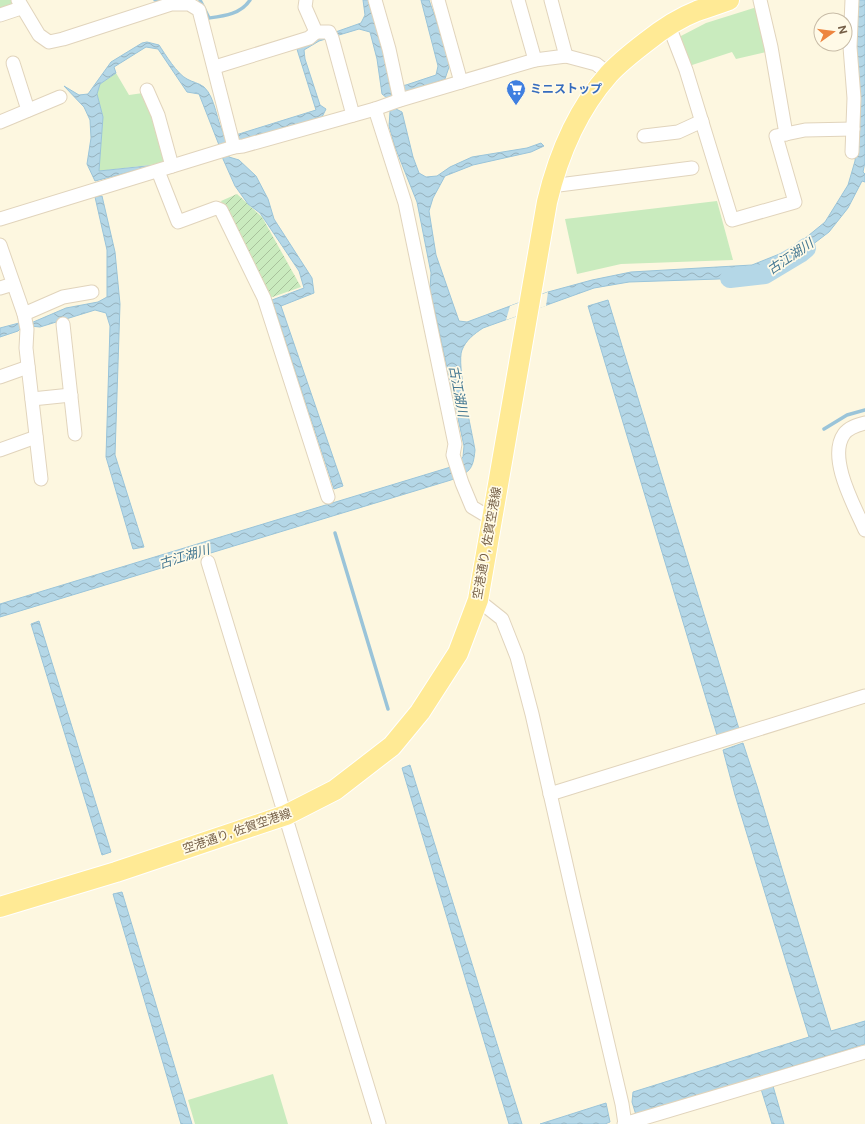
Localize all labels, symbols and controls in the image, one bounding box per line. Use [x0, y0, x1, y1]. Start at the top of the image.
north arrow [813, 12, 853, 52]
text: N [836, 24, 850, 35]
supermarket icon: ミニストップ [505, 78, 527, 106]
place label: ミニストップ [530, 82, 602, 96]
water label: 古江湖川 [765, 235, 818, 277]
water label: 古江湖川 [446, 364, 471, 420]
street label: 空港通り, 佐賀空港線 [470, 486, 504, 600]
water label: 古江湖川 [157, 541, 213, 571]
street label: 空港通り, 佐賀空港線 [181, 806, 293, 856]

